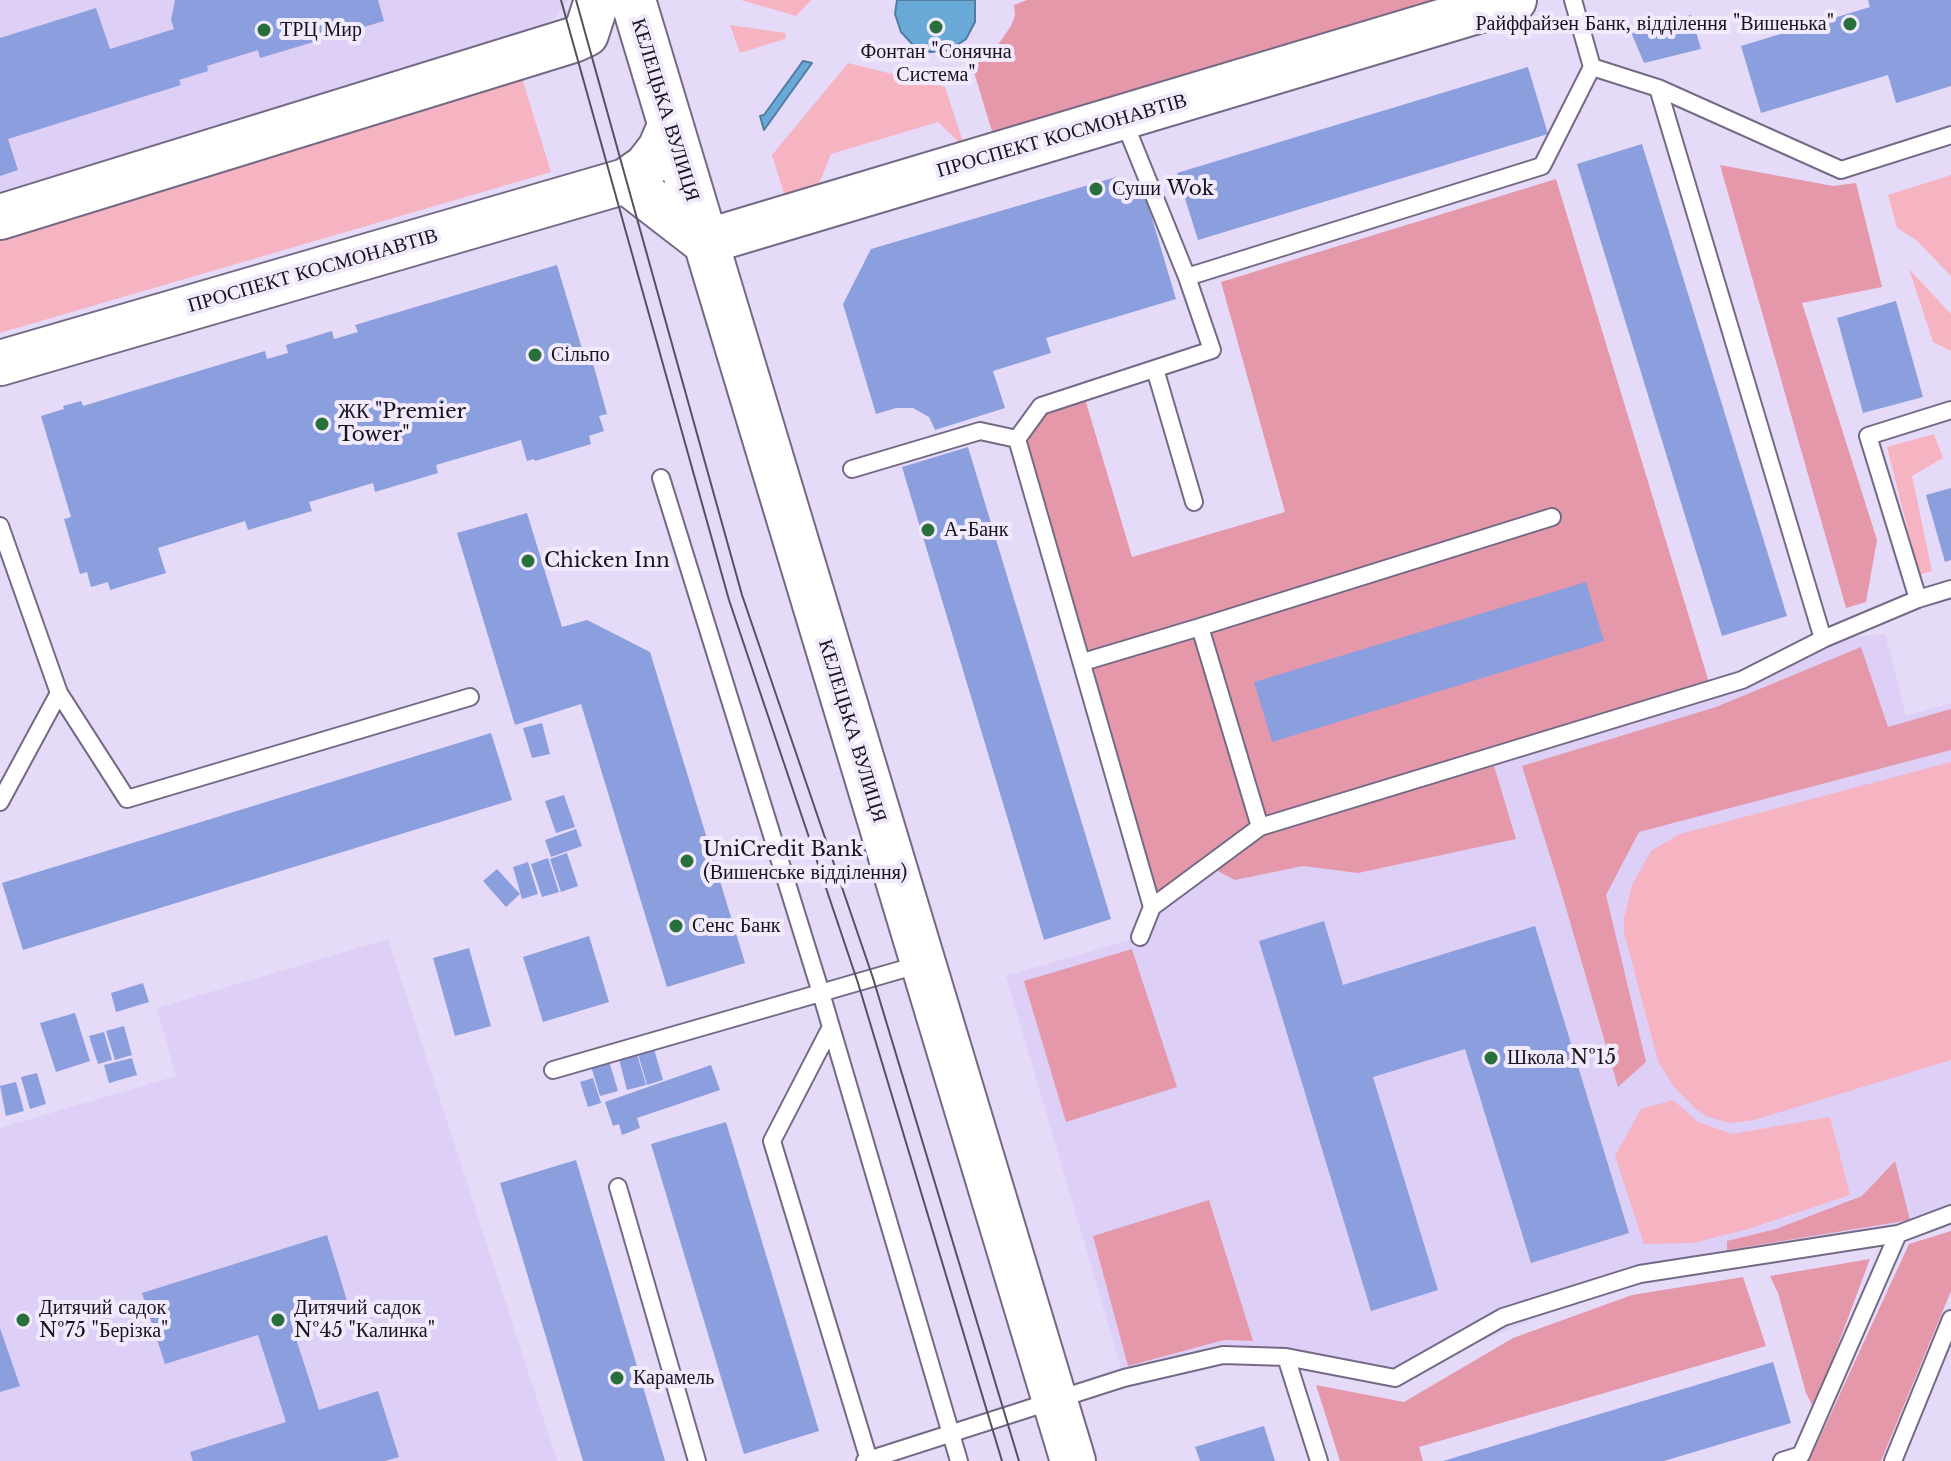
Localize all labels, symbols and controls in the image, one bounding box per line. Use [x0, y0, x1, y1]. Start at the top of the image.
place label: Райффайзен Банк, відділення "Вишенька" [1475, 12, 1834, 36]
marker: Райффайзен Банк, відділення "Вишенька" [1841, 15, 1859, 33]
street label: КЕЛЕЦЬКА ВУЛИЦЯ [626, 16, 704, 204]
place label: ТРЦ Мир [280, 18, 362, 42]
marker: Фонтан "Сонячна Система" [927, 18, 945, 36]
marker: ТРЦ Мир [255, 21, 273, 39]
place label: Фонтан "Сонячна Система" [860, 40, 1012, 87]
street label: ПРОСПЕКТ КОСМОНАВТІВ [934, 89, 1190, 183]
place label: Суши Wok [1112, 177, 1214, 201]
marker: Суши Wok [1087, 180, 1105, 198]
street label: ПРОСПЕКТ КОСМОНАВТІВ [185, 224, 441, 318]
place label: Сільпо [551, 343, 610, 367]
marker: Сільпо [526, 346, 544, 364]
place label: ЖК "Premier Tower" [338, 400, 466, 447]
marker: ЖК "Premier Tower" [313, 415, 331, 433]
place label: А-Банк [944, 518, 1008, 542]
marker: А-Банк [919, 521, 937, 539]
place label: Chicken Inn [544, 549, 670, 573]
marker: Chicken Inn [519, 552, 537, 570]
street label: КЕЛЕЦЬКА ВУЛИЦЯ [813, 637, 891, 825]
place label: UniCredit Bank (Вишенське відділення) [703, 838, 908, 885]
marker: UniCredit Bank (Вишенське відділення) [678, 852, 696, 870]
place label: Сенс Банк [692, 914, 781, 938]
marker: Сенс Банк [667, 917, 685, 935]
place label: Школа №15 [1507, 1046, 1616, 1070]
marker: Школа №15 [1482, 1049, 1500, 1067]
place label: Дитячий садок №75 "Берізка" [39, 1296, 168, 1343]
place label: Дитячий садок №45 "Калинка" [294, 1296, 435, 1343]
marker: Дитячий садок №75 "Берізка" [14, 1311, 32, 1329]
marker: Дитячий садок №45 "Калинка" [269, 1311, 287, 1329]
place label: Карамель [633, 1366, 714, 1390]
marker: Карамель [608, 1369, 626, 1387]

